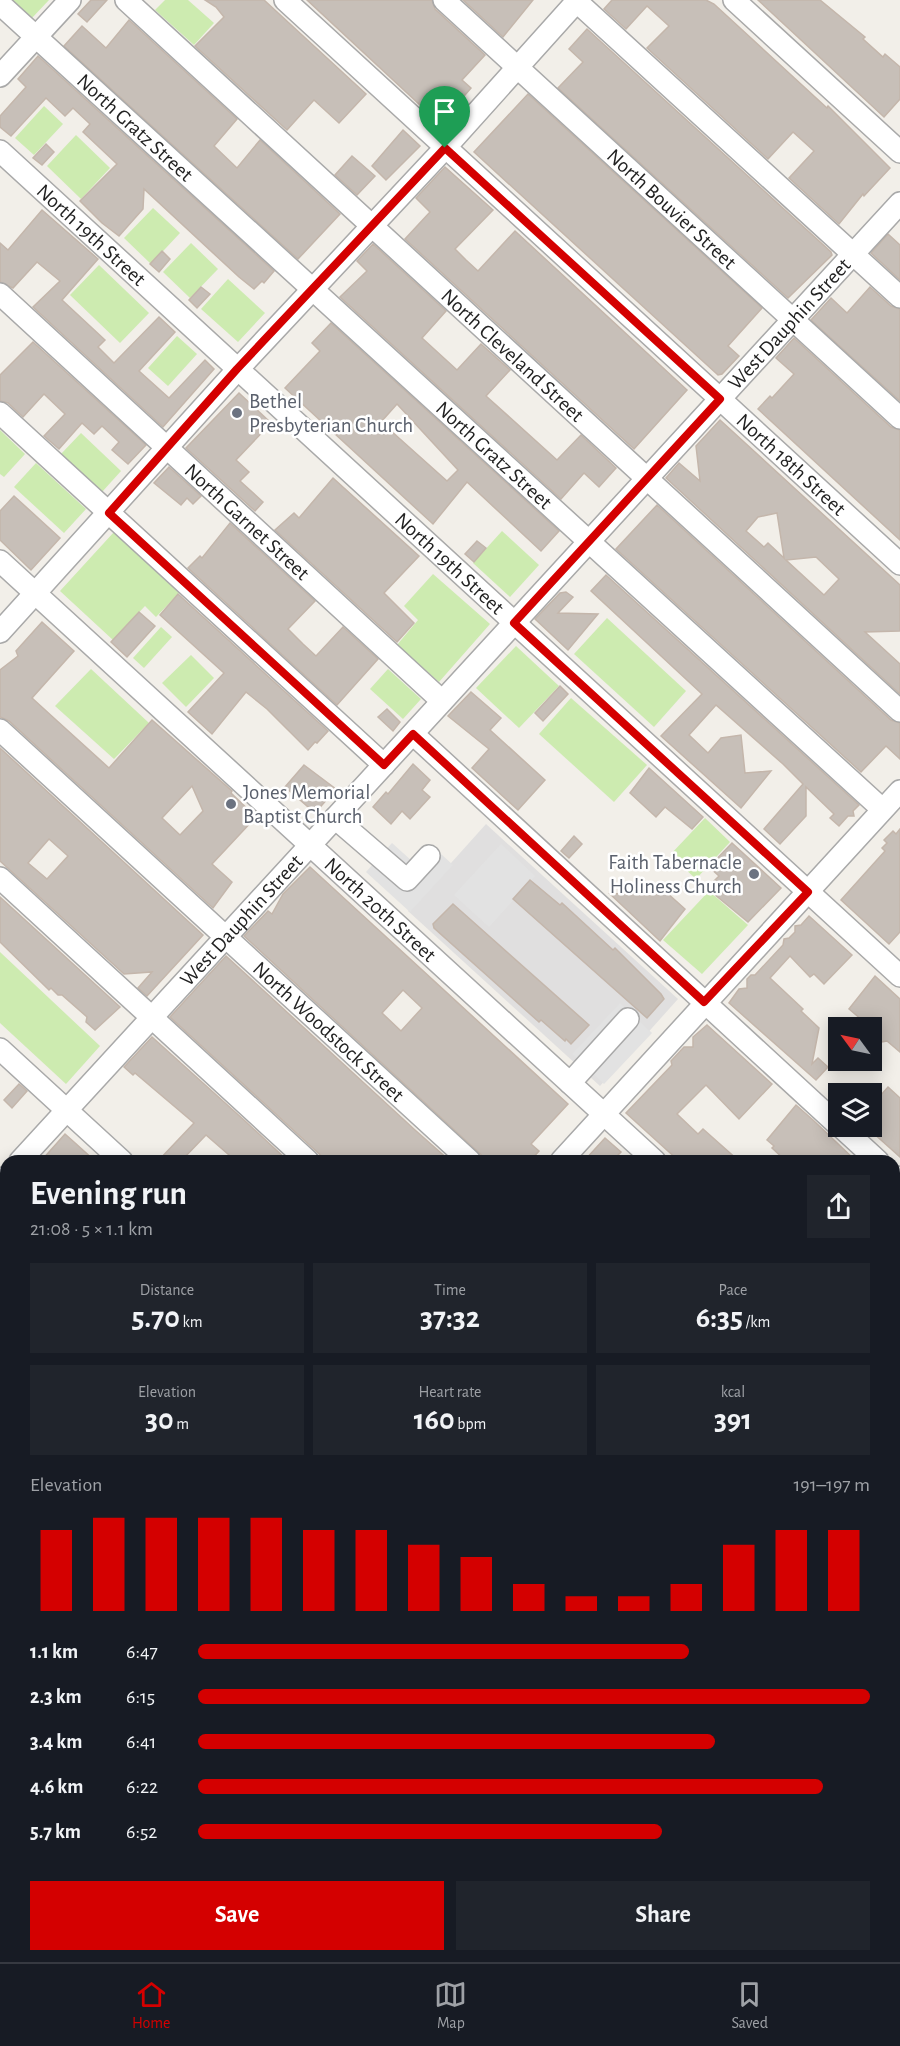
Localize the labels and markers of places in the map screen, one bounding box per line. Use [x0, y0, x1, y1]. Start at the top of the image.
pin [419, 86, 470, 148]
place label: Bethel Presbyterian Church [249, 391, 413, 436]
marker: Bethel Presbyterian Church [230, 406, 244, 420]
place label: Jones Memorial Baptist Church [243, 782, 370, 827]
marker: Jones Memorial Baptist Church [224, 797, 238, 811]
place label: Faith Tabernacle Holiness Church [608, 852, 742, 897]
marker: Faith Tabernacle Holiness Church [747, 867, 761, 881]

